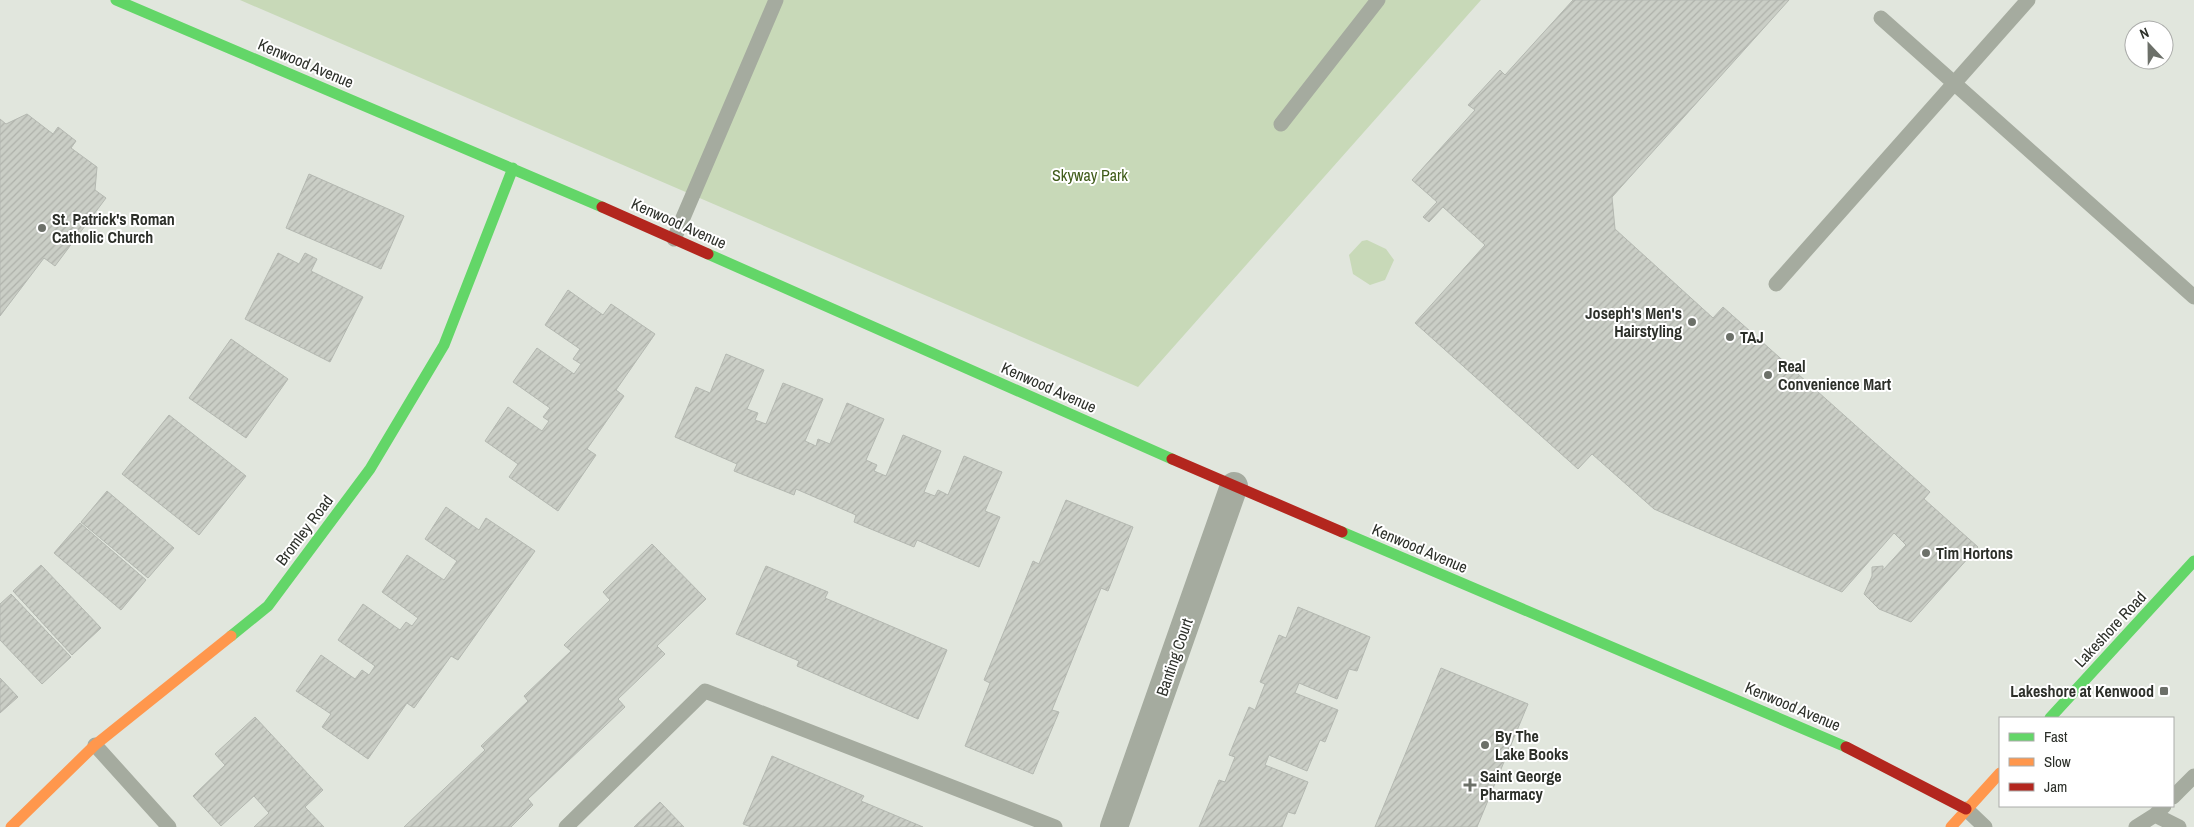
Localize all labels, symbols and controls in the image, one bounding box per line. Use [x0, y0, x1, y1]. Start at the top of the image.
north arrow [2124, 20, 2174, 70]
text: N [2137, 23, 2151, 43]
street label: Kenwood Avenue [255, 33, 357, 93]
park label: Skyway Park [1052, 164, 1128, 186]
street label: Kenwood Avenue [628, 192, 730, 254]
place label: St. Patrick's Roman Catholic Church [52, 208, 175, 248]
marker: St. Patrick's Roman Catholic Church [36, 222, 48, 234]
place label: Joseph's Men's Hairstyling [1585, 302, 1682, 342]
marker: Joseph's Men's Hairstyling [1686, 316, 1698, 328]
place label: TAJ [1740, 326, 1764, 348]
marker: TAJ [1724, 331, 1736, 343]
place label: Real Convenience Mart [1778, 355, 1892, 395]
street label: Kenwood Avenue [998, 356, 1100, 418]
marker: Real Convenience Mart [1762, 369, 1774, 381]
street label: Bromley Road [270, 490, 338, 570]
street label: Kenwood Avenue [1369, 518, 1471, 578]
place label: Tim Hortons [1936, 542, 2013, 564]
marker: Tim Hortons [1920, 547, 1932, 559]
street label: Lakeshore Road [2069, 586, 2151, 672]
street label: Banting Court [1150, 615, 1198, 699]
street label: Kenwood Avenue [1742, 676, 1844, 736]
place label: Lakeshore at Kenwood [2010, 680, 2154, 702]
marker: Lakeshore at Kenwood [2158, 685, 2170, 697]
legend [1999, 717, 2174, 807]
place label: By The Lake Books [1495, 725, 1569, 765]
text: Fast [2044, 726, 2068, 747]
marker: By The Lake Books [1479, 739, 1491, 751]
text: Slow [2044, 751, 2071, 772]
place label: Saint George Pharmacy [1480, 765, 1562, 805]
text: Jam [2044, 776, 2067, 797]
marker: Saint George Pharmacy [1464, 779, 1476, 791]

